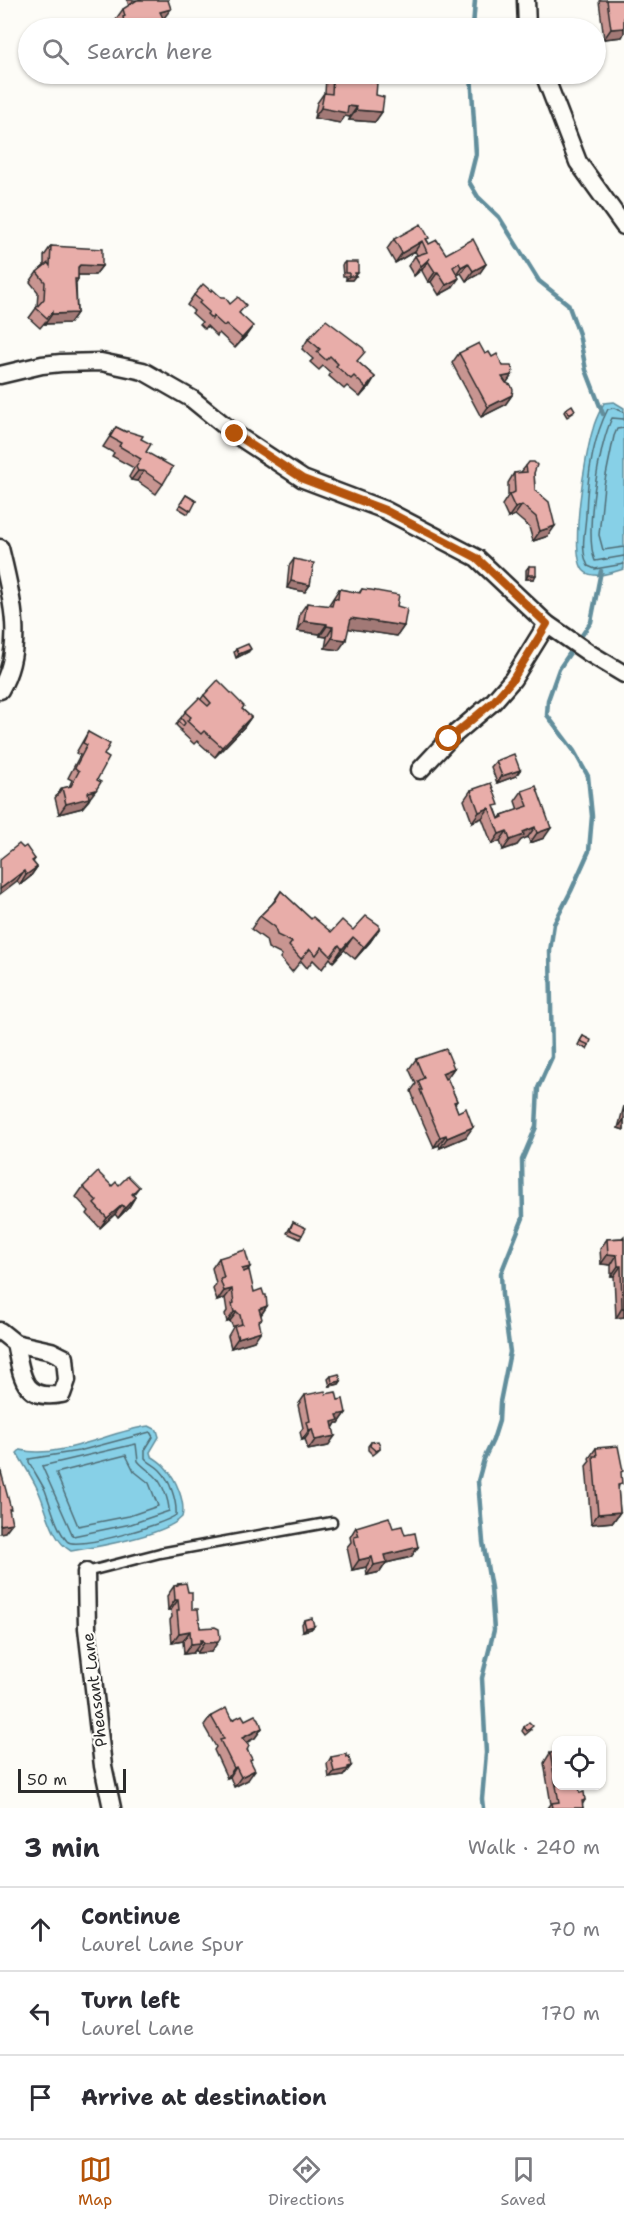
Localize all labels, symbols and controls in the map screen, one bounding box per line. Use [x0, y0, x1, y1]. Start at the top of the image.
search box [18, 18, 606, 84]
icon: search [39, 35, 72, 68]
text: Search here [87, 37, 213, 66]
route end [221, 420, 247, 446]
route start [435, 725, 461, 751]
street label: Pheasant Lane [77, 1632, 112, 1748]
map controls [552, 1736, 606, 1790]
button: locate [552, 1736, 606, 1790]
scale bar [18, 1766, 126, 1794]
text: 50 m [27, 1769, 67, 1790]
text: 3 min [24, 1830, 100, 1865]
text: Walk · 240 m [468, 1834, 600, 1860]
text: Continue [81, 1902, 181, 1931]
icon: ahead [24, 1913, 57, 1946]
text: 70 m [548, 1916, 600, 1942]
text: Laurel Lane Spur [81, 1931, 244, 1957]
text: Turn left [81, 1986, 180, 2015]
icon: left [24, 1997, 57, 2030]
text: 170 m [541, 2000, 600, 2026]
text: Laurel Lane [81, 2015, 194, 2041]
icon: arrive [24, 2081, 57, 2114]
text: Arrive at destination [81, 2083, 327, 2112]
tab: Map [78, 2153, 112, 2210]
tab: Directions [268, 2153, 345, 2210]
tab: Saved [501, 2153, 546, 2210]

